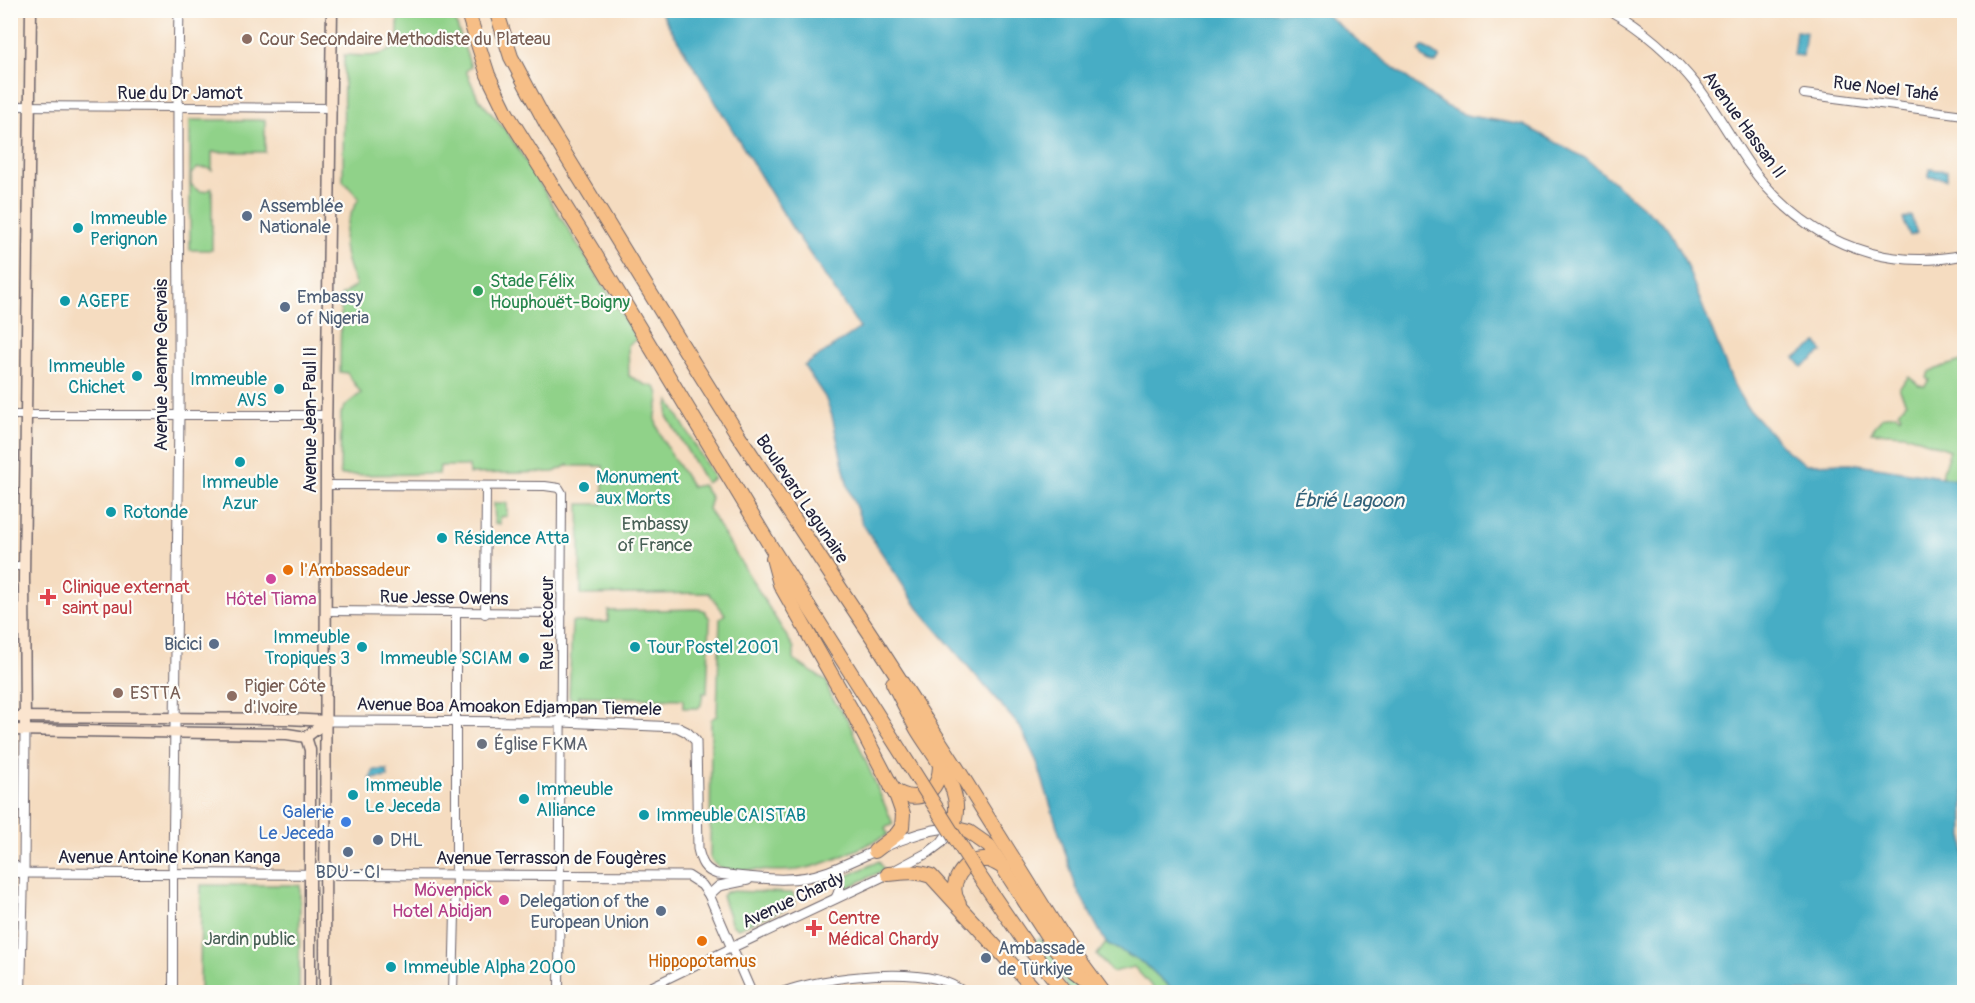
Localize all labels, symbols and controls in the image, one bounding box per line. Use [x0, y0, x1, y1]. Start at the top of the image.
place label: Cour Secondaire Methodiste du Plateau [259, 28, 551, 51]
marker: Cour Secondaire Methodiste du Plateau [240, 32, 254, 46]
street label: Avenue Hassan II [1697, 67, 1791, 183]
street label: Rue Noel Tahé [1832, 71, 1940, 107]
street label: Rue du Dr Jamot [117, 82, 244, 105]
place label: Assemblée Nationale [259, 195, 343, 239]
place label: Immeuble Perignon [90, 207, 167, 251]
marker: Assemblée Nationale [240, 209, 254, 223]
marker: Immeuble Perignon [71, 221, 85, 235]
place label: Stade Félix Houphouët-Boigny [490, 270, 630, 314]
street label: Avenue Jeanne Gervais [150, 279, 173, 451]
marker: Stade Félix Houphouët-Boigny [471, 284, 485, 298]
place label: Embassy of Nigeria [297, 286, 369, 330]
place label: AGEPE [77, 290, 129, 313]
marker: AGEPE [58, 294, 72, 308]
marker: Embassy of Nigeria [278, 300, 292, 314]
street label: Avenue Jean-Paul II [299, 347, 322, 493]
place label: Immeuble Chichet [48, 355, 126, 399]
place label: Immeuble AVS [190, 368, 267, 412]
marker: Immeuble Chichet [130, 369, 144, 383]
marker: Immeuble AVS [272, 382, 286, 396]
street label: Boulevard Lagunaire [750, 430, 854, 568]
marker: Immeuble Azur [233, 455, 247, 469]
place label: Monument aux Morts [596, 466, 680, 510]
place label: Immeuble Azur [202, 471, 279, 515]
marker: Monument aux Morts [577, 480, 591, 494]
water label: Ébrié Lagoon [1294, 488, 1406, 513]
place label: Rotonde [123, 501, 188, 524]
marker: Rotonde [104, 505, 118, 519]
park label: Embassy of France [618, 513, 692, 557]
place label: Résidence Atta [454, 527, 569, 550]
marker: Résidence Atta [435, 531, 449, 545]
place label: l'Ambassadeur [300, 559, 411, 582]
marker: l'Ambassadeur [281, 563, 295, 577]
marker: Hôtel Tiama [264, 572, 278, 586]
street label: Rue Lecoeur [536, 575, 559, 670]
place label: Clinique externat saint paul [62, 576, 191, 620]
street label: Rue Jesse Owens [380, 585, 508, 611]
marker: Clinique externat saint paul [39, 588, 57, 606]
place label: Hôtel Tiama [225, 588, 317, 611]
place label: Immeuble Tropiques 3 [265, 626, 350, 670]
place label: Bicici [164, 633, 202, 656]
place label: Tour Postel 2001 [647, 636, 779, 659]
marker: Bicici [207, 637, 221, 651]
marker: Immeuble Tropiques 3 [355, 640, 369, 654]
marker: Tour Postel 2001 [628, 640, 642, 654]
place label: Immeuble SCIAM [380, 647, 512, 670]
marker: Immeuble SCIAM [517, 651, 531, 665]
place label: Pigier Côte d'Ivoire [244, 675, 326, 719]
place label: ESTTA [130, 682, 181, 705]
marker: ESTTA [111, 686, 125, 700]
marker: Pigier Côte d'Ivoire [225, 689, 239, 703]
street label: Avenue Boa Amoakon Edjampan Tiemele [356, 693, 662, 721]
place label: Église FKMA [494, 733, 588, 756]
marker: Église FKMA [475, 737, 489, 751]
place label: Immeuble Le Jeceda [365, 774, 442, 818]
place label: Immeuble Alliance [536, 778, 613, 822]
marker: Immeuble Le Jeceda [346, 788, 360, 802]
marker: Immeuble Alliance [517, 792, 531, 806]
place label: Galerie Le Jeceda [258, 801, 334, 845]
place label: Immeuble CAISTAB [656, 804, 806, 827]
marker: Immeuble CAISTAB [637, 808, 651, 822]
marker: Galerie Le Jeceda [339, 815, 353, 829]
place label: DHL [390, 829, 423, 852]
marker: DHL [371, 833, 385, 847]
marker: BDU - CI [341, 845, 355, 859]
street label: Avenue Antoine Konan Kanga [58, 846, 280, 869]
street label: Avenue Terrasson de Fougères [436, 847, 666, 870]
place label: BDU - CI [315, 861, 381, 884]
street label: Avenue Chardy [738, 866, 848, 934]
place label: Mövenpick Hotel Abidjan [392, 879, 492, 923]
place label: Delegation of the European Union [519, 890, 649, 934]
marker: Mövenpick Hotel Abidjan [497, 893, 511, 907]
marker: Delegation of the European Union [654, 904, 668, 918]
place label: Centre Médical Chardy [828, 907, 939, 951]
marker: Centre Médical Chardy [805, 919, 823, 937]
park label: Jardin public [204, 928, 296, 951]
marker: Hippopotamus [695, 934, 709, 948]
place label: Ambassade de Türkiye [998, 937, 1085, 981]
place label: Hippopotamus [648, 950, 756, 973]
marker: Ambassade de Türkiye [979, 951, 993, 965]
place label: Immeuble Alpha 2000 [403, 956, 576, 979]
marker: Immeuble Alpha 2000 [384, 960, 398, 974]

